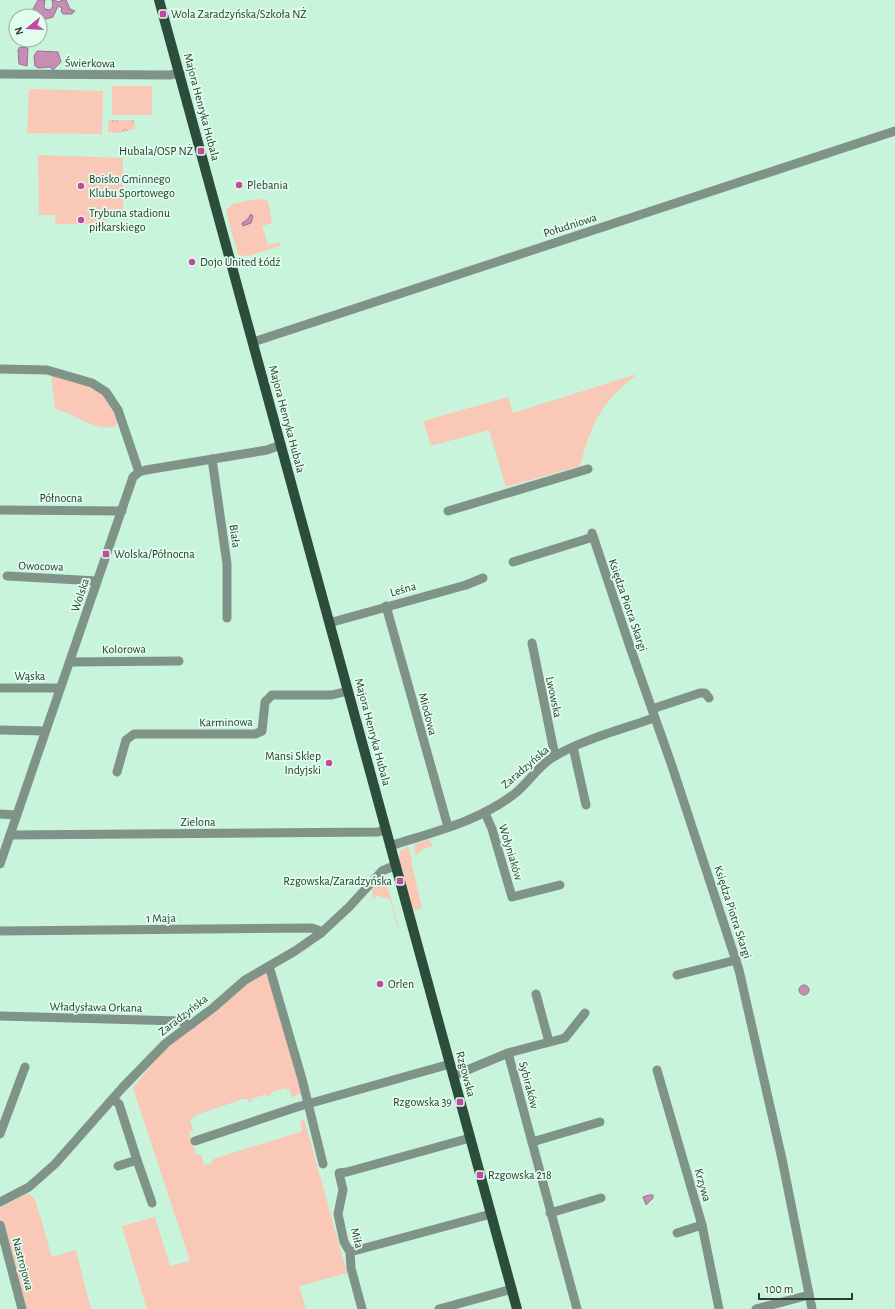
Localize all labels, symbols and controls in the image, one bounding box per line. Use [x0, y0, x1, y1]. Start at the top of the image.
place label: Wola Zaradzyńska/Szkoła NŻ [171, 7, 307, 21]
north arrow [8, 8, 48, 48]
marker: Wola Zaradzyńska/Szkoła NŻ [158, 9, 168, 19]
text: N [13, 26, 25, 36]
street label: Majora Henryka Hubala [181, 52, 222, 163]
street label: Świerkowa [65, 55, 116, 69]
place label: Hubala/OSP NŻ [119, 144, 193, 157]
marker: Hubala/OSP NŻ [196, 146, 206, 156]
place label: Boisko Gminnego Klubu Sportowego [89, 173, 175, 199]
place label: Plebania [247, 179, 288, 191]
marker: Plebania [234, 180, 244, 190]
marker: Boisko Gminnego Klubu Sportowego [76, 181, 86, 191]
place label: Trybuna stadionu piłkarskiego [89, 207, 170, 233]
street label: Południowa [542, 211, 599, 239]
marker: Trybuna stadionu piłkarskiego [76, 215, 86, 225]
place label: Dojo United Łódź [200, 256, 281, 269]
marker: Dojo United Łódź [187, 257, 197, 267]
street label: Majora Henryka Hubala [266, 364, 307, 475]
street label: Północna [39, 492, 83, 504]
street label: Biała [227, 523, 243, 549]
place label: Wolska/Północna [114, 548, 195, 560]
marker: Wolska/Północna [101, 549, 111, 559]
street label: Księdza Piotra Skargi [607, 557, 649, 653]
street label: Owocowa [18, 559, 64, 573]
street label: Wolska [69, 576, 91, 613]
street label: Leśna [389, 579, 418, 598]
street label: Kolorowa [102, 643, 147, 655]
street label: Wąska [15, 670, 46, 682]
street label: Lwowska [544, 675, 564, 719]
street label: Majora Henryka Hubala [352, 677, 393, 788]
street label: Miodowa [417, 691, 440, 737]
street label: Karminowa [199, 716, 253, 728]
street label: Zaradzyńska [499, 743, 552, 792]
place label: Mansi Sklep Indyjski [265, 750, 321, 777]
marker: Mansi Sklep Indyjski [324, 758, 334, 768]
street label: Zielona [180, 816, 216, 828]
street label: Wołyniaków [496, 822, 525, 882]
street label: Księdza Piotra Skargi [712, 864, 754, 960]
place label: Rzgowska/Zaradzyńska [283, 875, 392, 888]
marker: Rzgowska/Zaradzyńska [395, 876, 405, 886]
street label: 1 Maja [146, 912, 176, 925]
place label: Orlen [388, 978, 414, 990]
marker: Orlen [375, 979, 385, 989]
street label: Zaradzyńska [156, 992, 211, 1039]
street label: Władysława Orkana [49, 1000, 143, 1015]
street label: Rzgowska [454, 1050, 478, 1098]
street label: Sybiraków [516, 1060, 541, 1110]
place label: Rzgowska 39 [393, 1096, 452, 1108]
marker: Rzgowska 39 [455, 1097, 465, 1107]
street label: Krzywa [692, 1167, 714, 1204]
place label: Rzgowska 218 [488, 1169, 552, 1181]
marker: Rzgowska 218 [475, 1170, 485, 1180]
street label: Miła [348, 1226, 366, 1250]
street label: Nastrojowa [9, 1236, 36, 1292]
scale bar [759, 1275, 852, 1301]
text: 100 m [765, 1283, 793, 1295]

